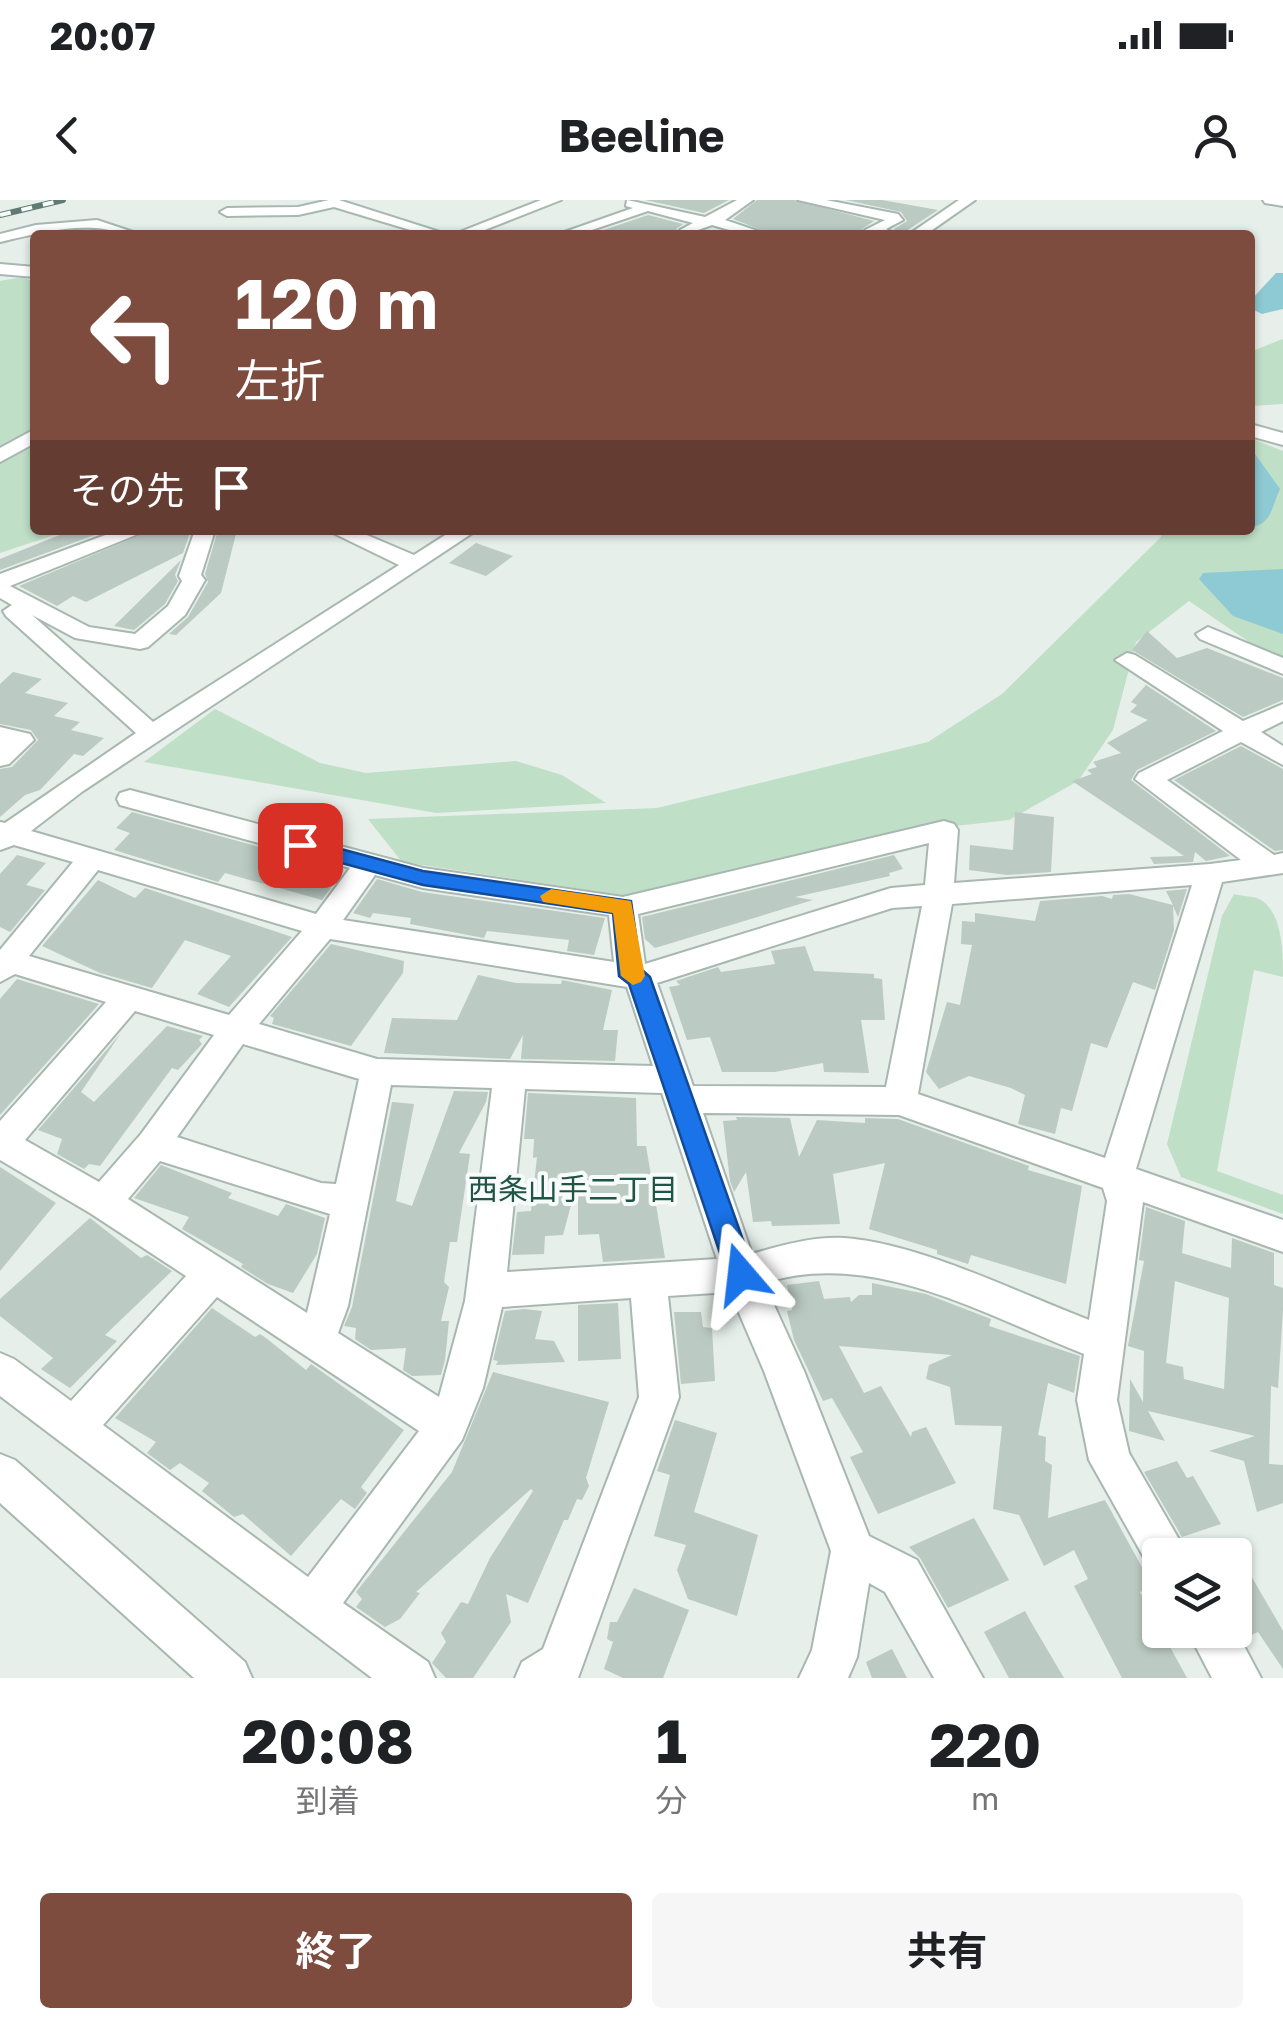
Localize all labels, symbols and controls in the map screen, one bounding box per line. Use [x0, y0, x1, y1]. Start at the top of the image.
text: 20:07 [50, 13, 155, 58]
icon: back [40, 108, 95, 163]
text: Beeline [558, 108, 725, 162]
icon: person [1188, 108, 1243, 163]
text: 120 m [235, 260, 438, 344]
icon: left [70, 270, 200, 400]
text: 左折 [235, 353, 325, 407]
icon: arrive [204, 460, 259, 515]
text: その先 [70, 467, 184, 512]
pin [258, 803, 343, 888]
icon: arrive [273, 818, 328, 873]
district label: 西条山手二丁目 [468, 1171, 678, 1207]
position arrow [689, 1222, 793, 1326]
map controls [1142, 1538, 1252, 1648]
button: layers [1142, 1538, 1252, 1648]
text: 20:08 [242, 1704, 414, 1776]
text: 1 [656, 1704, 687, 1776]
text: 220 [929, 1708, 1041, 1780]
text: m [971, 1779, 999, 1817]
text: 到着 [296, 1781, 360, 1819]
text: 分 [655, 1781, 688, 1819]
button: 終了 [40, 1893, 632, 2008]
button: 共有 [652, 1893, 1243, 2008]

